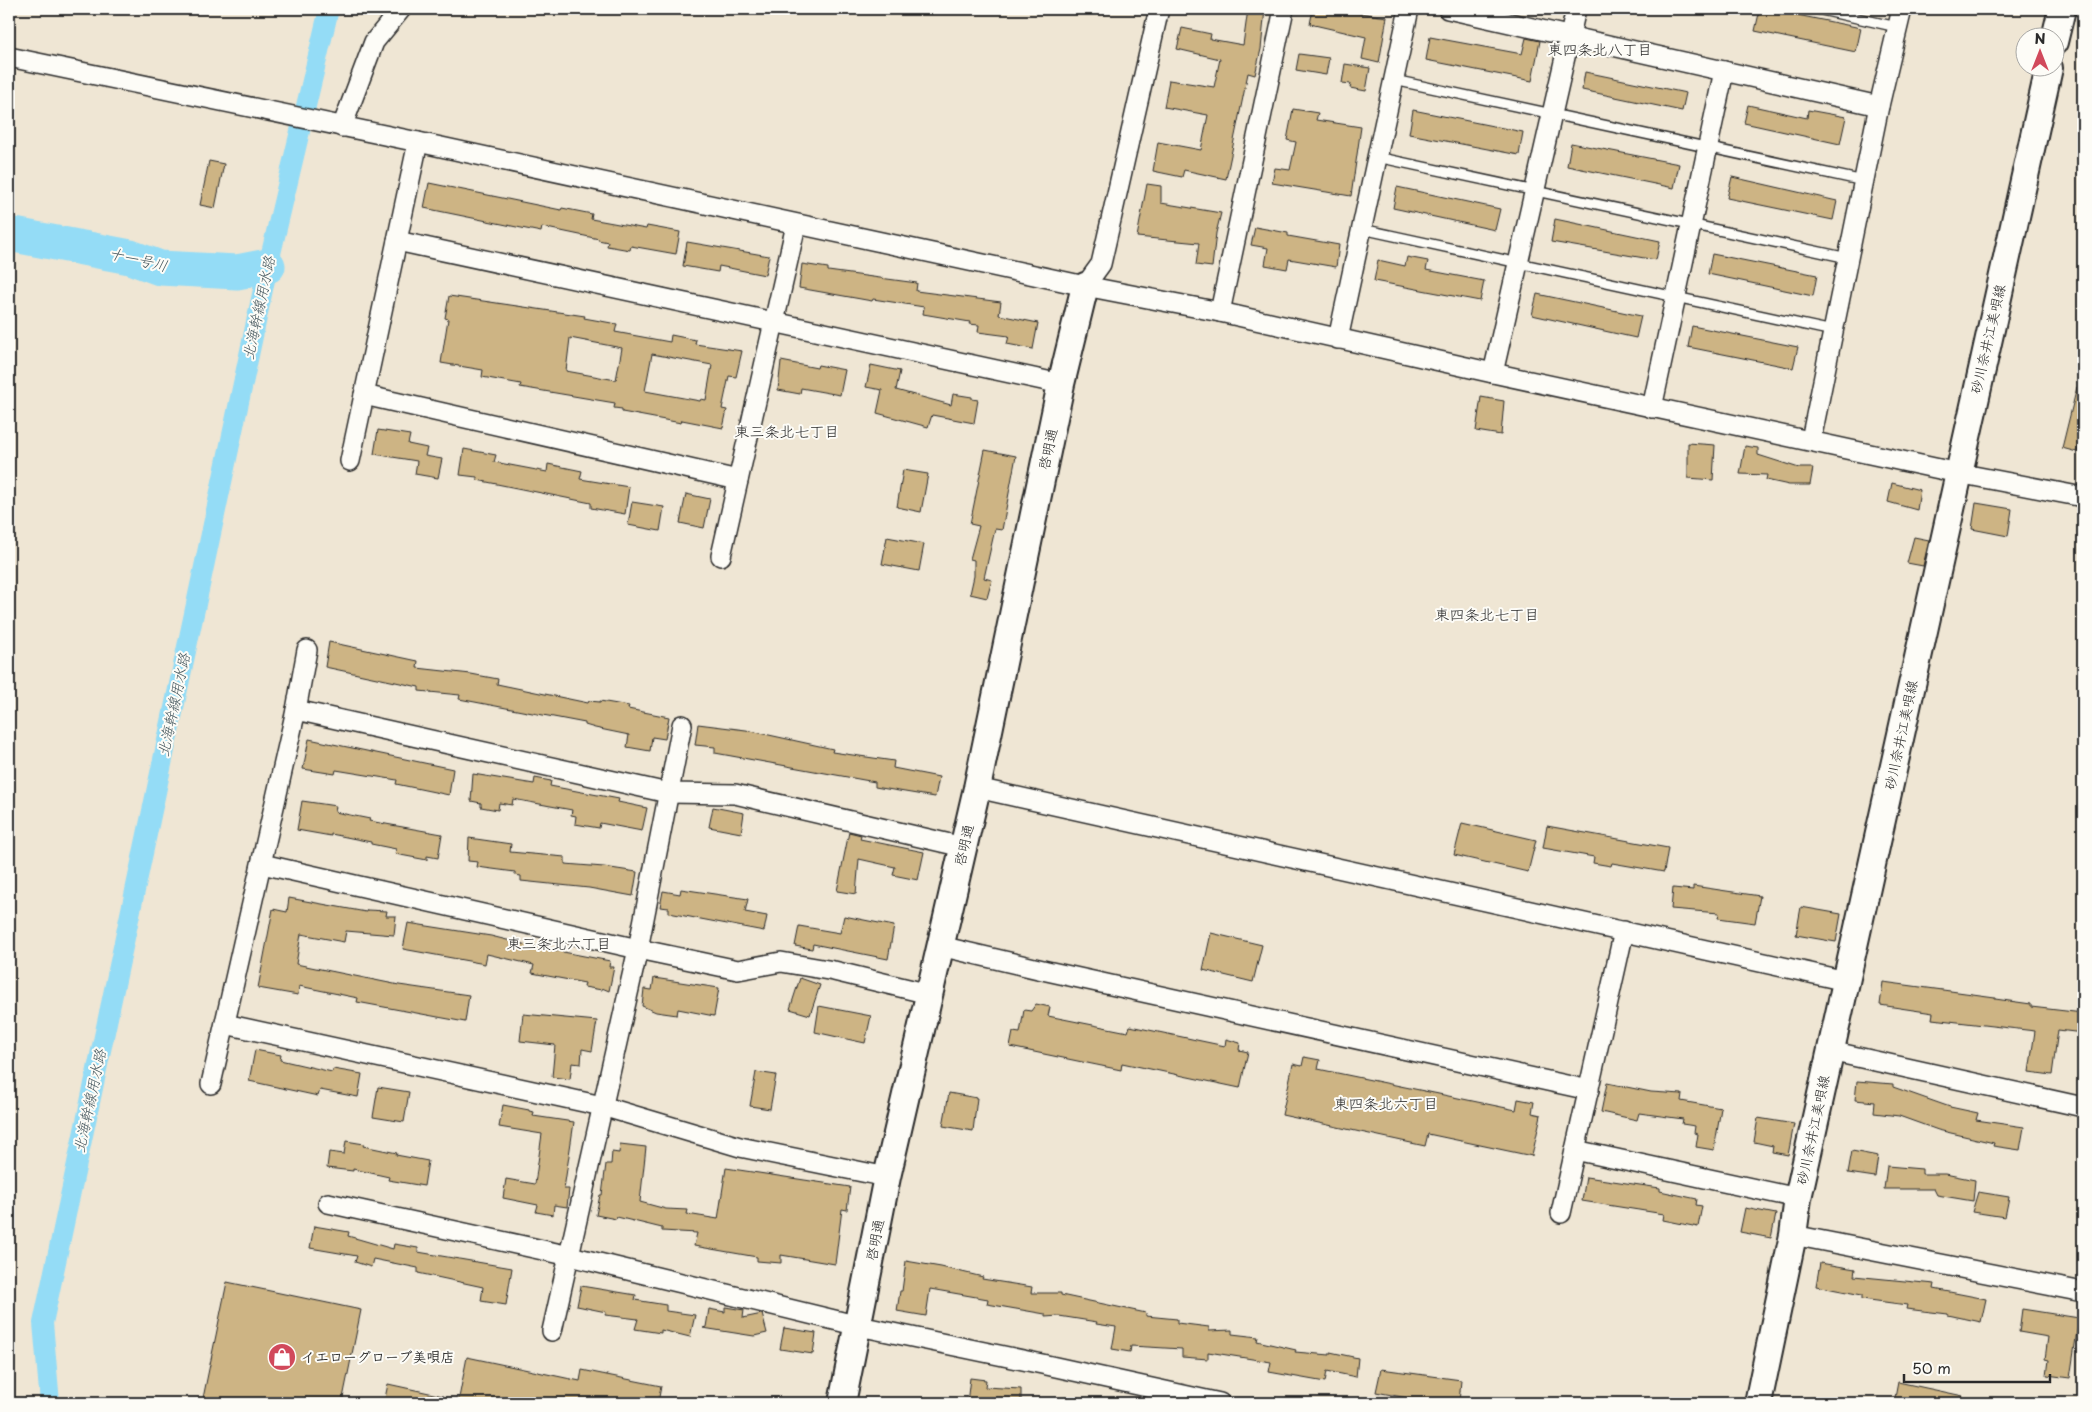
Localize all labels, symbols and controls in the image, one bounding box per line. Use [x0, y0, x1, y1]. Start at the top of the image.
north arrow [2014, 28, 2064, 78]
text: N [2034, 28, 2046, 49]
district label: 東四条北八丁目 [1547, 37, 1653, 60]
water label: 十一号川 [107, 241, 170, 276]
water label: 北海幹線用水路 [235, 253, 280, 361]
street label: 砂川奈井江美唄線 [1965, 282, 2010, 396]
district label: 東三条北七丁目 [734, 419, 840, 442]
street label: 啓明通 [1033, 426, 1062, 472]
district label: 東四条北七丁目 [1434, 602, 1540, 625]
water label: 北海幹線用水路 [150, 650, 195, 758]
street label: 砂川奈井江美唄線 [1879, 678, 1922, 792]
street label: 啓明通 [949, 822, 978, 868]
district label: 東三条北六丁目 [506, 931, 612, 954]
water label: 北海幹線用水路 [66, 1046, 111, 1154]
street label: 砂川奈井江美唄線 [1791, 1073, 1834, 1187]
district label: 東四条北六丁目 [1333, 1091, 1439, 1114]
street label: 啓明通 [860, 1217, 889, 1263]
shop icon: イエローグローブ美唄店 [267, 1342, 297, 1372]
place label: イエローグローブ美唄店 [301, 1346, 454, 1367]
scale bar [1904, 1352, 2051, 1384]
text: 50 m [1912, 1356, 1951, 1379]

